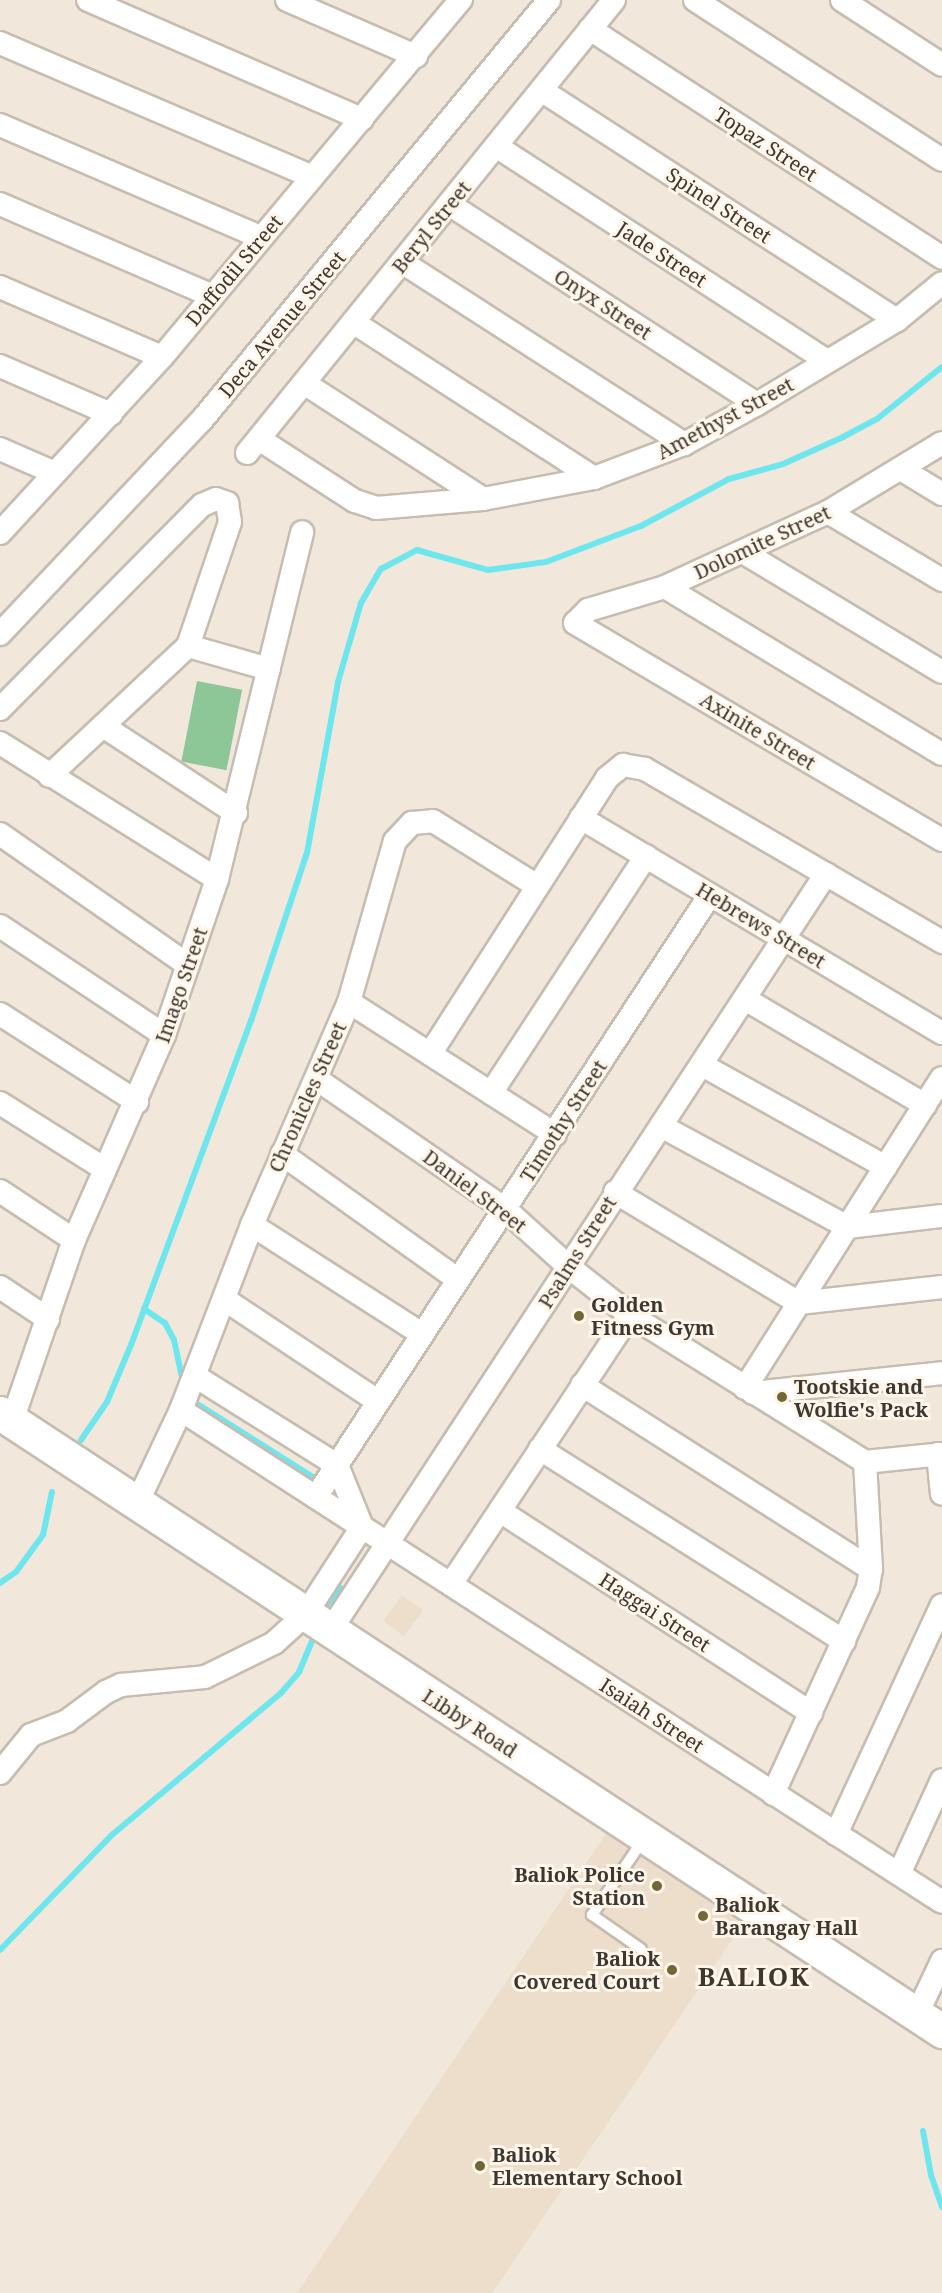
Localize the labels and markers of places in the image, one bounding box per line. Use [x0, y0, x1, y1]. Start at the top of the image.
place label: Golden Fitness Gym [591, 1292, 714, 1339]
marker: Golden Fitness Gym [572, 1309, 586, 1323]
place label: Tootskie and Wolfie's Pack [794, 1374, 928, 1421]
marker: Tootskie and Wolfie's Pack [775, 1390, 789, 1404]
place label: Baliok Police Station [514, 1862, 645, 1909]
marker: Baliok Police Station [650, 1879, 664, 1893]
place label: Baliok Barangay Hall [715, 1892, 858, 1939]
marker: Baliok Barangay Hall [696, 1909, 710, 1923]
place label: Baliok Covered Court [513, 1946, 660, 1993]
marker: Baliok Covered Court [665, 1963, 679, 1977]
place label: Baliok Elementary School [492, 2142, 682, 2189]
marker: Baliok Elementary School [473, 2159, 487, 2173]

